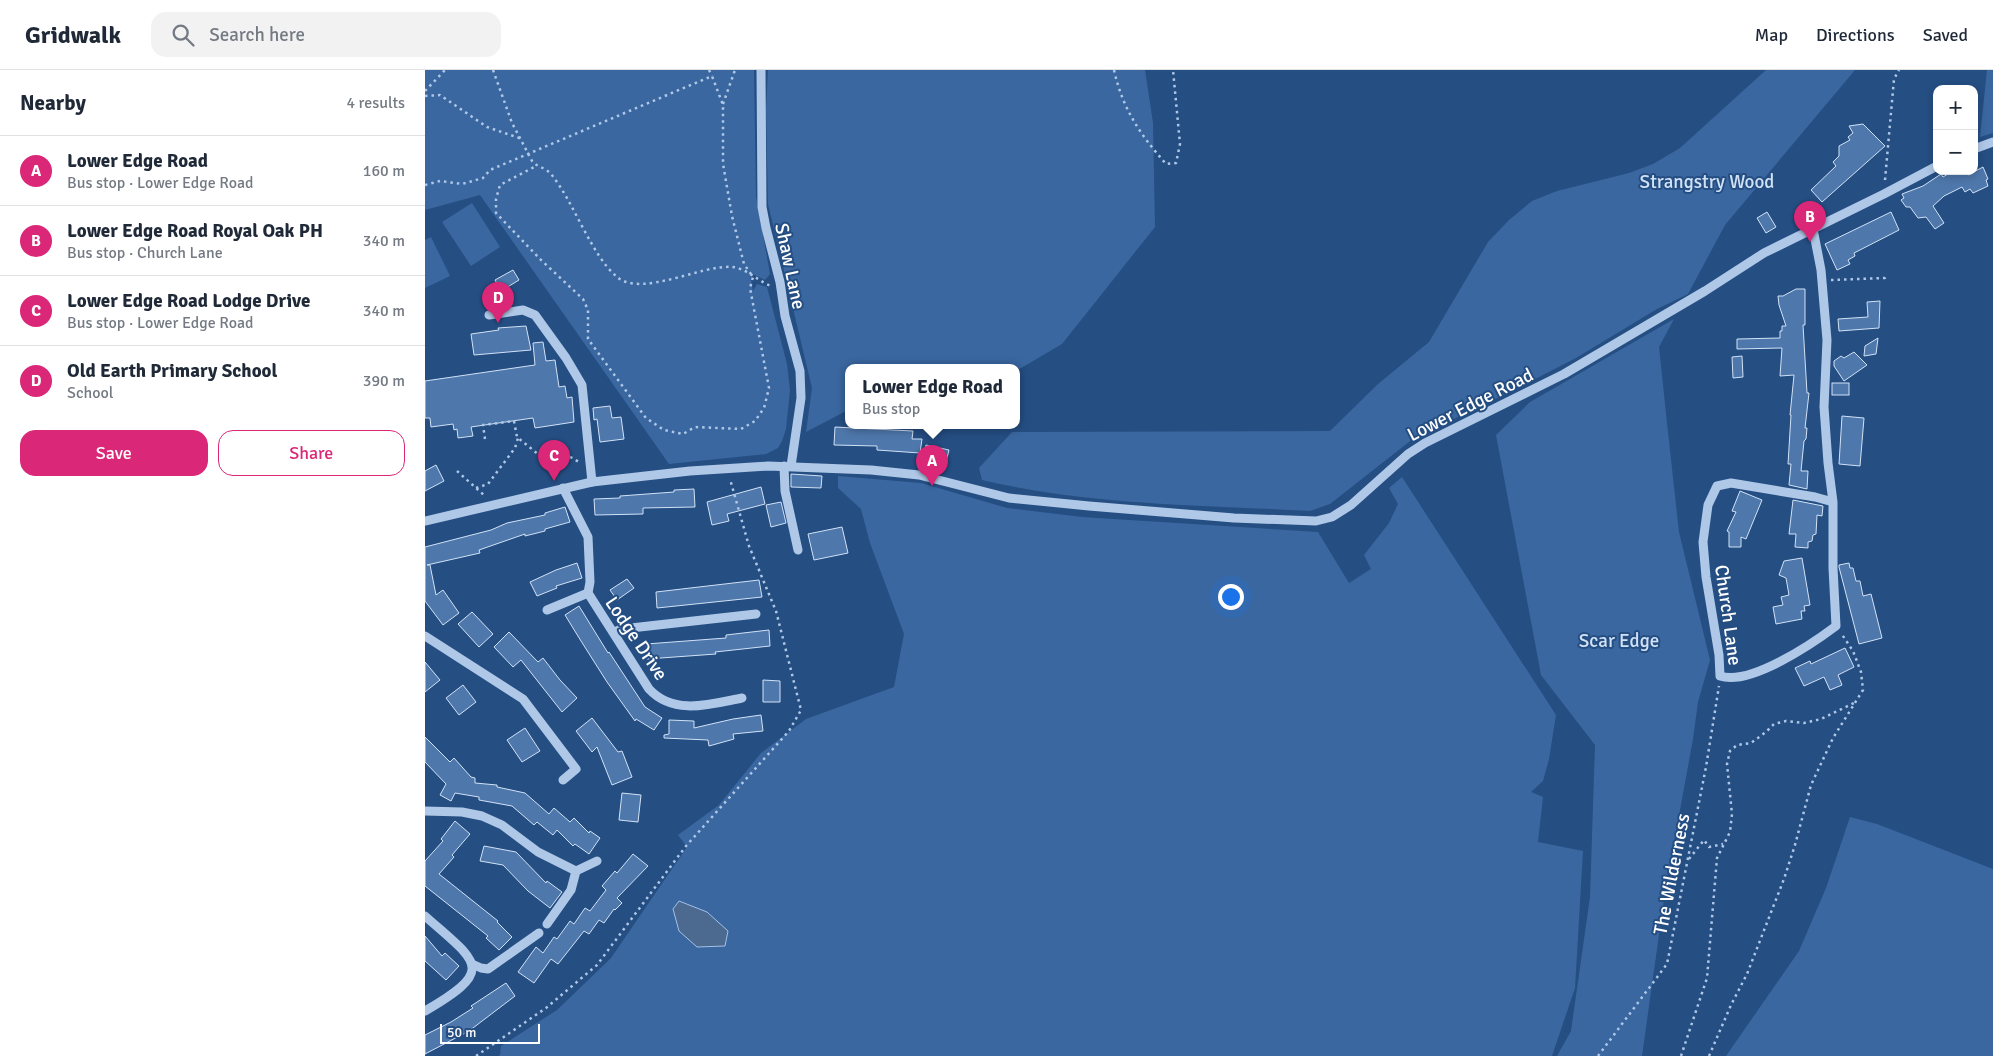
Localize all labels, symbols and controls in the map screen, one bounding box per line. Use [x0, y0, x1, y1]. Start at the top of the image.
search box [151, 12, 501, 57]
text: Gridwalk [25, 20, 121, 50]
icon: search [169, 21, 197, 49]
text: Search here [209, 23, 305, 47]
text: Map [1755, 24, 1788, 46]
text: Directions [1816, 24, 1895, 46]
text: Saved [1923, 24, 1968, 46]
map controls [1933, 85, 1978, 175]
button: + [1933, 85, 1978, 130]
text: Nearby [20, 90, 86, 116]
text: 4 results [346, 93, 405, 113]
button: − [1933, 130, 1978, 175]
text: Lower Edge Road [67, 149, 208, 173]
text: A [31, 161, 41, 181]
text: 160 m [363, 161, 405, 181]
park label: Strangstry Wood [1640, 170, 1774, 194]
text: Bus stop · Lower Edge Road [67, 173, 254, 193]
pin: B [1794, 201, 1826, 242]
text: Lower Edge Road Royal Oak PH [67, 219, 323, 243]
street label: Shaw Lane [769, 221, 811, 311]
text: B [31, 231, 41, 251]
text: 340 m [363, 231, 405, 251]
text: Bus stop · Church Lane [67, 243, 223, 263]
pin: D [482, 282, 514, 323]
text: Lower Edge Road Lodge Drive [67, 289, 310, 313]
text: C [31, 301, 41, 321]
text: 340 m [363, 301, 405, 321]
text: Bus stop · Lower Edge Road [67, 313, 254, 333]
text: Old Earth Primary School [67, 359, 277, 383]
street label: Lower Edge Road [1403, 363, 1538, 447]
popup [845, 364, 1020, 429]
text: D [31, 371, 41, 391]
text: 390 m [363, 371, 405, 391]
text: Lower Edge Road [862, 375, 1003, 399]
text: School [67, 383, 113, 403]
text: Bus stop [862, 399, 920, 419]
button: Save [20, 430, 208, 476]
button: Share [218, 430, 405, 476]
pin: C [538, 440, 570, 481]
pin: A [916, 445, 948, 486]
street label: Church Lane [1709, 563, 1747, 667]
your location [1218, 584, 1244, 610]
street label: Lodge Drive [599, 592, 673, 685]
park label: Scar Edge [1579, 629, 1659, 653]
street label: The Wilderness [1648, 811, 1696, 937]
scale bar [440, 1021, 540, 1044]
text: 50 m [447, 1024, 476, 1041]

